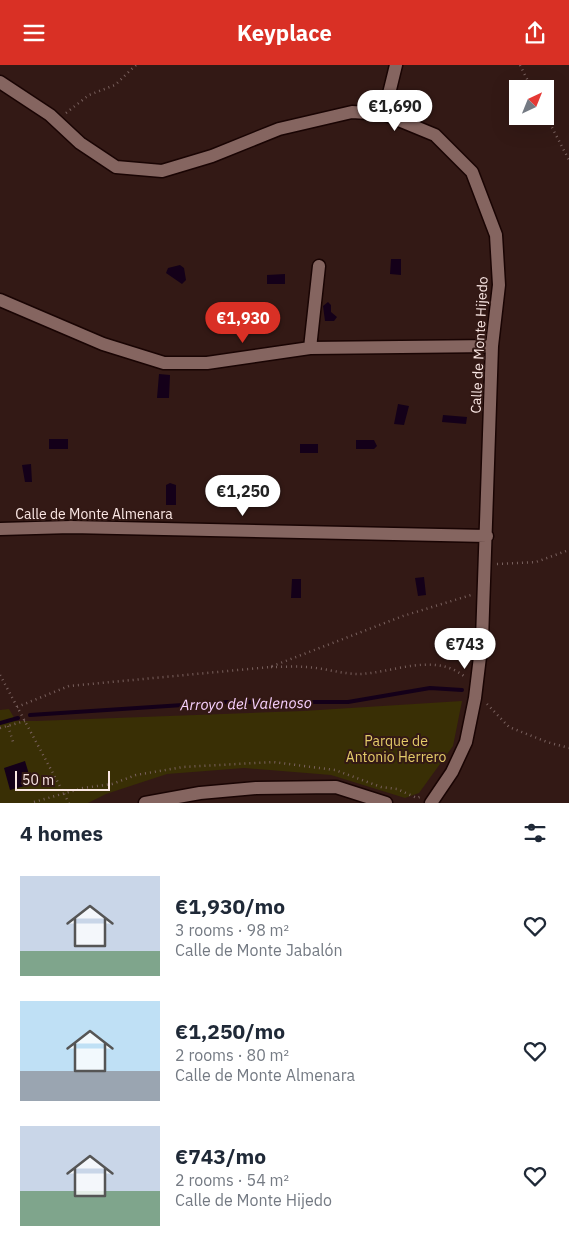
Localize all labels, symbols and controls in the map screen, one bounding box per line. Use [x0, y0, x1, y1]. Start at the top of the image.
text: Keyplace [237, 18, 332, 47]
icon: menu [20, 19, 48, 47]
icon: share [521, 19, 549, 47]
north arrow [509, 80, 554, 125]
map controls [509, 80, 554, 125]
pin: €1,690 [354, 89, 436, 132]
text: €1,690 [368, 96, 422, 116]
street label: Calle de Monte Hijedo [466, 276, 492, 414]
pin: €1,930 [202, 301, 284, 344]
text: €1,930 [216, 308, 270, 328]
pin: €1,250 [202, 475, 284, 517]
text: €1,250 [216, 481, 270, 501]
street label: Calle de Monte Almenara [15, 505, 173, 523]
pin: €743 [435, 627, 495, 670]
text: €743 [446, 634, 484, 654]
water label: Arroyo del Valenoso [179, 693, 312, 714]
park label: Parque de Antonio Herrero [346, 732, 446, 766]
scale bar [15, 768, 110, 791]
text: 50 m [22, 771, 54, 789]
text: 4 homes [20, 819, 103, 847]
icon: filters [521, 819, 549, 847]
text: €1,930/mo [175, 892, 285, 920]
icon: home [60, 896, 120, 956]
icon: heart [521, 912, 549, 940]
text: 3 rooms · 98 m² [175, 920, 289, 940]
text: Calle de Monte Jabalón [175, 940, 343, 960]
text: €1,250/mo [175, 1017, 285, 1045]
icon: home [60, 1021, 120, 1081]
icon: heart [521, 1037, 549, 1065]
text: 2 rooms · 80 m² [175, 1045, 289, 1065]
text: Calle de Monte Almenara [175, 1065, 355, 1085]
text: €743/mo [175, 1142, 266, 1170]
icon: home [60, 1146, 120, 1206]
icon: heart [521, 1162, 549, 1190]
text: 2 rooms · 54 m² [175, 1170, 289, 1190]
text: Calle de Monte Hijedo [175, 1190, 332, 1210]

